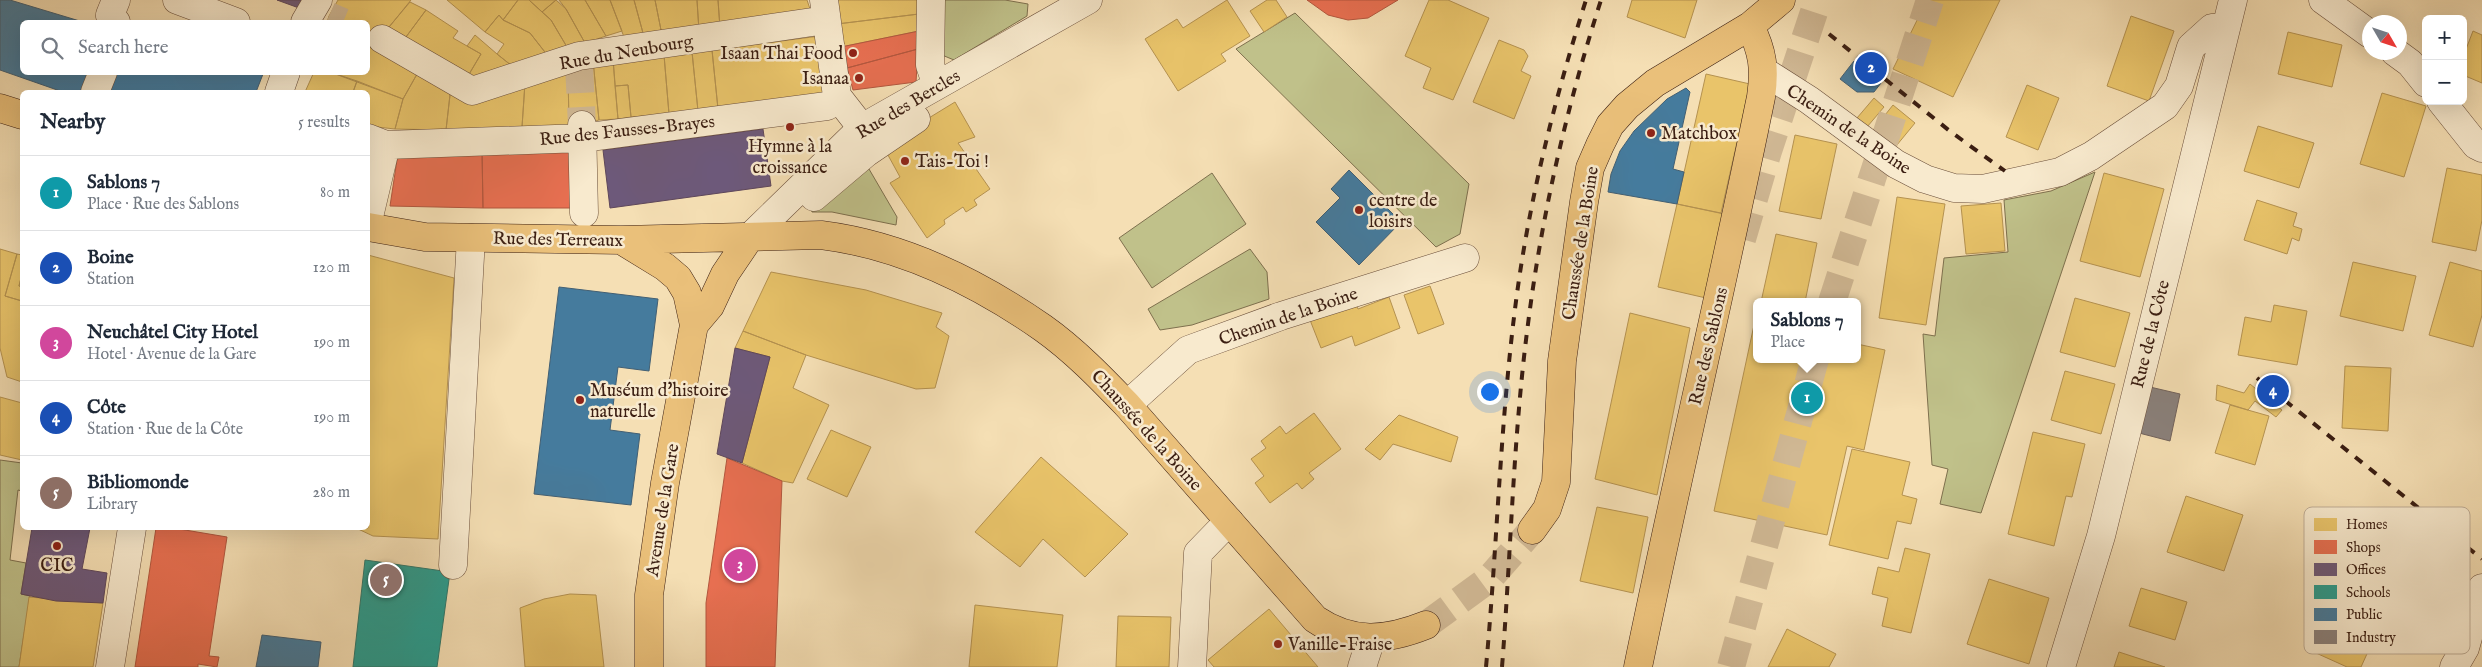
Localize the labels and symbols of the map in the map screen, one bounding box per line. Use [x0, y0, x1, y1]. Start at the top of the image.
north arrow [2362, 15, 2407, 60]
street label: Rue du Neubourg [557, 30, 695, 77]
place label: Isaan Thai Food [720, 43, 843, 66]
marker: Isaan Thai Food [847, 47, 859, 59]
pin: 2 [1855, 49, 1887, 87]
street label: Rue des Bercles [853, 65, 965, 145]
place label: Isanaa [802, 68, 849, 91]
marker: Isanaa [853, 72, 865, 84]
street label: Chemin de la Boine [1781, 80, 1915, 180]
street label: Rue des Fausses-Brayes [538, 111, 716, 152]
marker: Hymne à la croissance [784, 121, 796, 133]
place label: Matchbox [1661, 123, 1737, 146]
marker: Matchbox [1645, 127, 1657, 139]
place label: Hymne à la croissance [748, 136, 832, 180]
place label: Tais-Toi ! [915, 151, 989, 174]
marker: Tais-Toi ! [899, 155, 911, 167]
street label: Chaussée de la Boine [1558, 165, 1605, 322]
place label: centre de loisirs [1369, 190, 1437, 234]
marker: centre de loisirs [1353, 204, 1365, 216]
street label: Rue des Terreaux [493, 228, 624, 253]
street label: Rue de la Côte [2127, 278, 2176, 391]
street label: Chemin de la Boine [1216, 283, 1361, 352]
street label: Rue des Sablons [1685, 285, 1734, 407]
street label: Chaussée de la Boine [1085, 366, 1206, 496]
pin: 4 [2257, 372, 2289, 410]
your location [1477, 379, 1503, 405]
pin: 1 [1791, 379, 1823, 417]
place label: Muséum d'histoire naturelle [590, 380, 729, 424]
marker: Muséum d'histoire naturelle [574, 394, 586, 406]
street label: Avenue de la Gare [641, 442, 685, 579]
legend [2304, 507, 2470, 654]
text: Homes [2346, 516, 2388, 534]
text: Shops [2346, 539, 2381, 557]
marker: CIC [51, 540, 63, 552]
pin: 3 [724, 546, 756, 584]
place label: CIC [40, 555, 74, 578]
pin: 5 [370, 561, 402, 599]
text: Offices [2346, 561, 2386, 579]
text: Schools [2346, 584, 2390, 602]
text: Public [2346, 606, 2382, 624]
text: Industry [2346, 629, 2396, 647]
place label: Vanille-Fraise [1287, 634, 1392, 657]
marker: Vanille-Fraise [1272, 638, 1284, 650]

